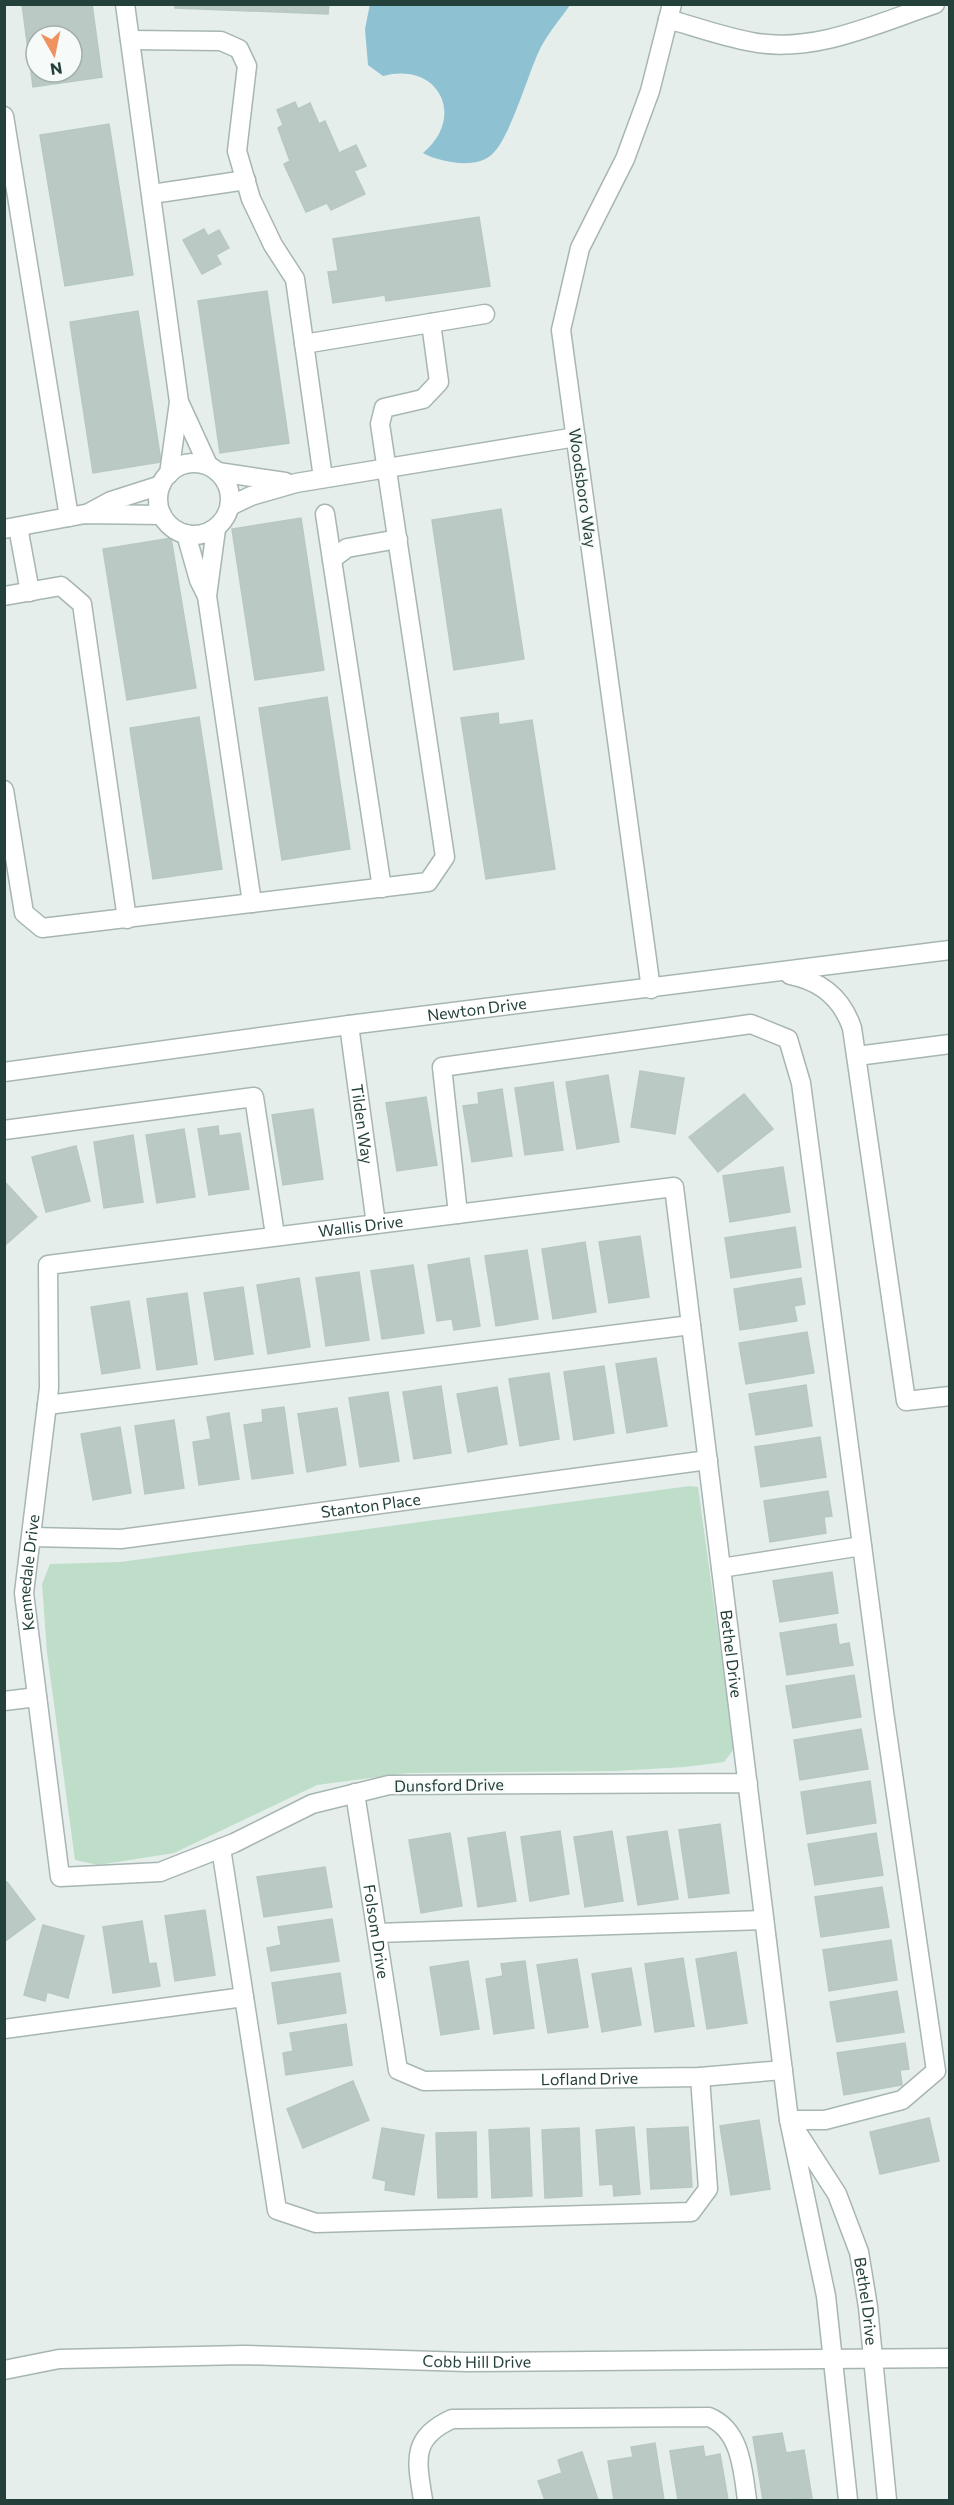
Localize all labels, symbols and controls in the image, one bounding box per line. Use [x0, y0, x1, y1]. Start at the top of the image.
north arrow [24, 24, 84, 84]
text: N [49, 59, 64, 80]
street label: Woodsboro Way [566, 427, 601, 549]
street label: Newton Drive [426, 993, 528, 1024]
street label: Tilden Way [348, 1083, 378, 1165]
street label: Wallis Drive [317, 1211, 404, 1240]
street label: Stanton Place [320, 1489, 422, 1521]
street label: Kennedale Drive [14, 1513, 43, 1632]
street label: Bethel Drive [717, 1608, 747, 1699]
street label: Dunsford Drive [394, 1774, 504, 1795]
street label: Folsom Drive [360, 1883, 394, 1980]
street label: Lofland Drive [540, 2068, 638, 2088]
street label: Bethel Drive [851, 2256, 882, 2346]
street label: Cobb Hill Drive [422, 2351, 531, 2371]

